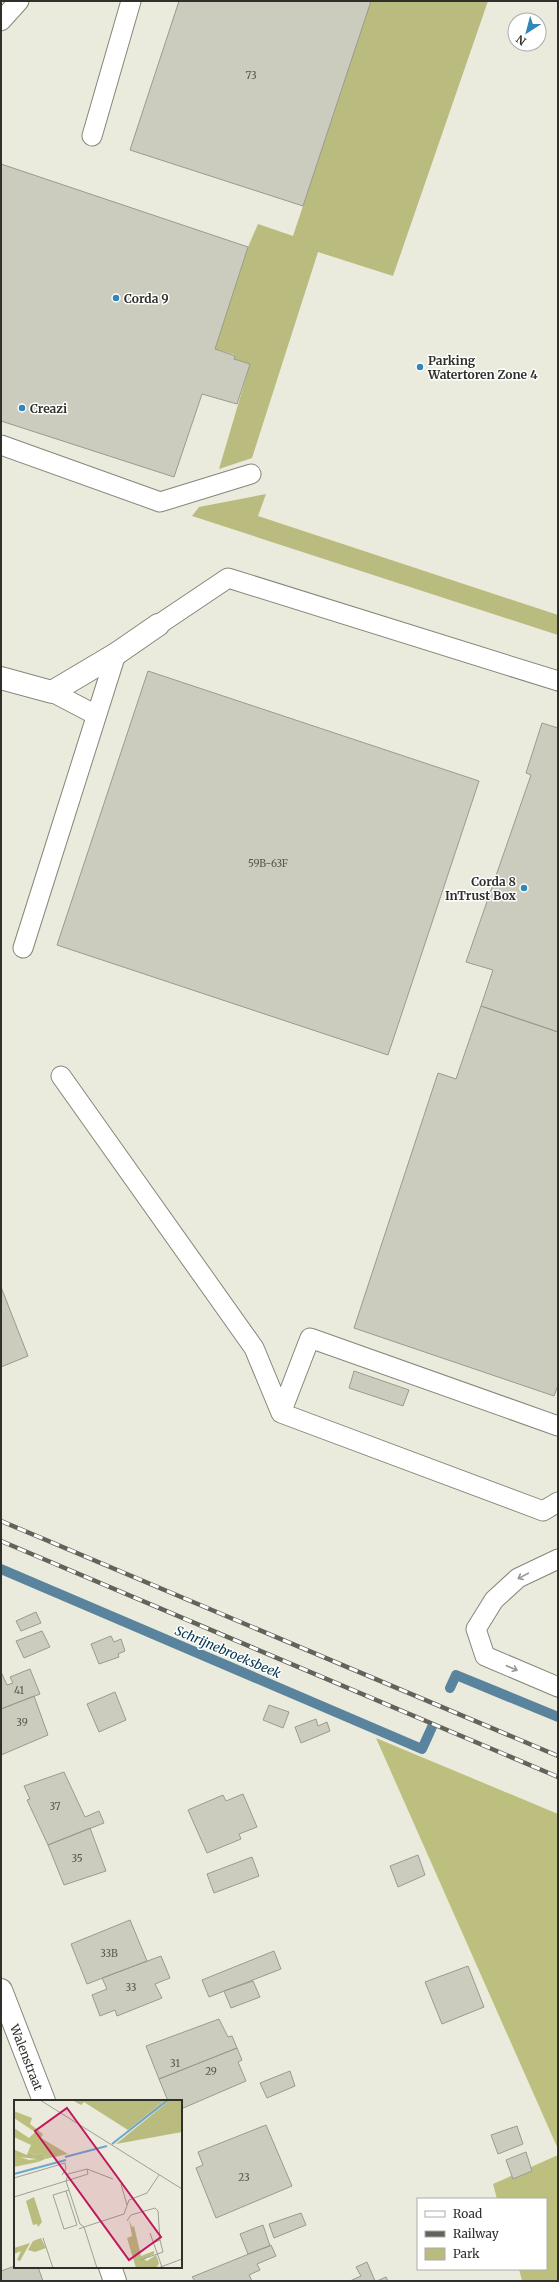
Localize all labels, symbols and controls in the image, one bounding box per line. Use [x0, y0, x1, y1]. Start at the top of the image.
north arrow [507, 12, 547, 52]
text: N [513, 32, 529, 48]
house number: 73 [245, 69, 257, 82]
place label: Corda 9 [124, 291, 169, 306]
marker: Corda 9 [111, 293, 121, 303]
place label: Parking Watertoren Zone 4 [427, 353, 538, 382]
marker: Parking Watertoren Zone 4 [415, 362, 425, 372]
place label: Creazi [30, 401, 67, 416]
marker: Creazi [17, 403, 27, 413]
house number: 59B-63F [248, 857, 288, 870]
place label: Corda 8 InTrust Box [445, 874, 517, 903]
marker: Corda 8 InTrust Box [519, 883, 529, 893]
one-way arrow [517, 1572, 529, 1580]
water label: Schrijnebroeksbeek [173, 1622, 283, 1682]
one-way arrow [505, 1665, 517, 1672]
house number: 41 [14, 1684, 24, 1697]
house number: 39 [16, 1716, 28, 1729]
house number: 37 [49, 1800, 61, 1813]
house number: 35 [71, 1852, 83, 1865]
house number: 33B [100, 1947, 118, 1960]
house number: 33 [126, 1981, 137, 1994]
street label: Walenstraat [7, 2021, 47, 2093]
house number: 31 [170, 2057, 180, 2070]
house number: 29 [205, 2065, 217, 2078]
inset map [14, 2100, 182, 2268]
house number: 23 [238, 2171, 250, 2184]
legend [417, 2198, 547, 2270]
text: Road [453, 2206, 482, 2221]
text: Railway [453, 2226, 499, 2241]
text: Park [453, 2246, 480, 2261]

